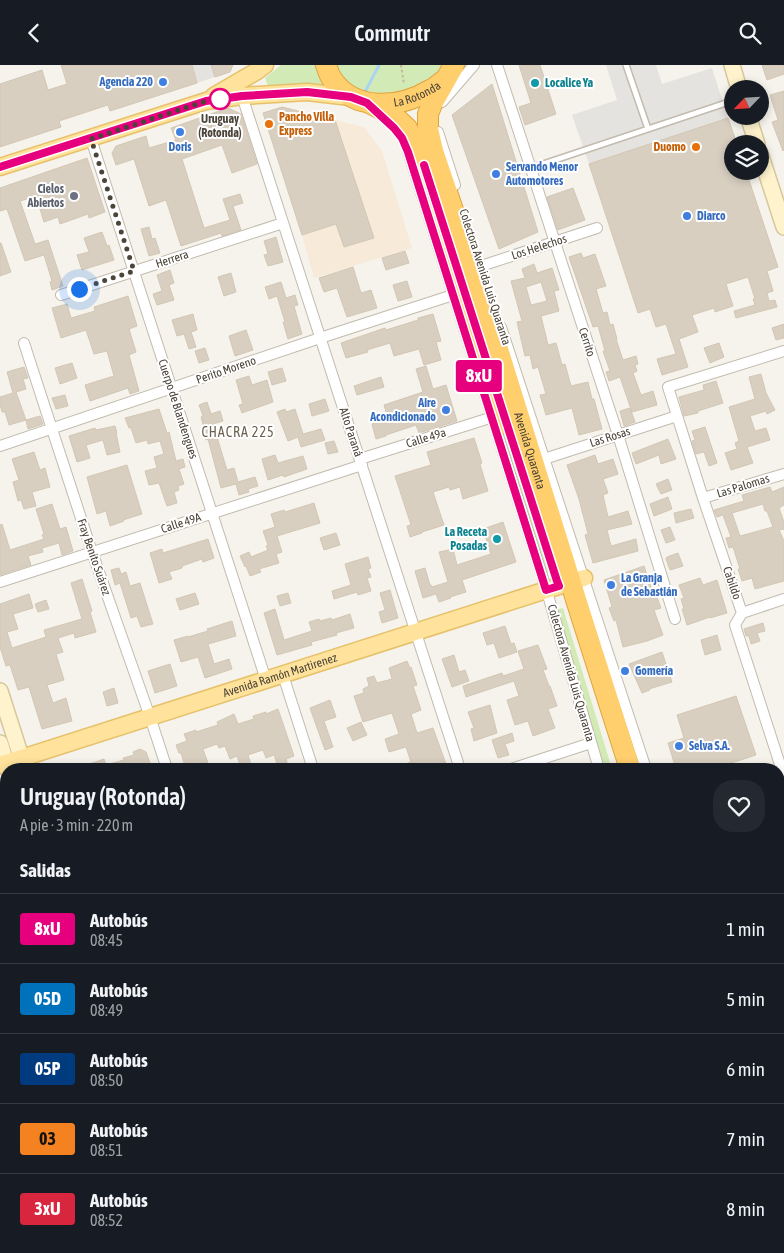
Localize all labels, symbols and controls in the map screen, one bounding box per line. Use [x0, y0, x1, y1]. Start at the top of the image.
icon: back [20, 19, 48, 47]
icon: search [736, 19, 764, 47]
text: Commutr [354, 20, 430, 46]
place label: Agencia 220 [99, 75, 153, 89]
marker: Agencia 220 [157, 76, 169, 88]
place label: Localice Ya [545, 76, 593, 90]
marker: Localice Ya [529, 77, 541, 89]
street label: La Rotonda [393, 79, 443, 110]
north arrow [724, 80, 769, 125]
map controls [724, 80, 769, 180]
marker: Uruguay (Rotonda) [209, 88, 231, 110]
place label: Pancho Villa Express [279, 110, 335, 138]
place label: Uruguay (Rotonda) [198, 112, 242, 140]
marker: Pancho Villa Express [263, 118, 275, 130]
marker: Doris [174, 126, 186, 138]
button: layers [724, 135, 769, 180]
place label: Doris [169, 140, 192, 154]
place label: Duomo [654, 140, 686, 154]
marker: Duomo [690, 141, 702, 153]
place label: Servando Menor Automotores [505, 160, 578, 188]
marker: Servando Menor Automotores [490, 168, 502, 180]
place label: Cielos Abiertos [27, 182, 65, 210]
marker: Cielos Abiertos [68, 190, 80, 202]
street label: Colectora Avenida Luis Quaranta [456, 207, 514, 347]
place label: Diarco [697, 209, 726, 223]
marker: Diarco [681, 210, 693, 222]
street label: Los Helechos [510, 232, 568, 262]
street label: Herrera [154, 247, 190, 271]
your location [67, 277, 92, 302]
street label: Cerrito [576, 326, 598, 359]
street label: Perito Moreno [194, 353, 258, 387]
street label: Cuerpo de Blandengues [155, 357, 201, 461]
line badge: 8xU [450, 360, 508, 392]
text: 8xU [466, 365, 492, 386]
place label: Aire Acondicionado [369, 396, 437, 424]
marker: Aire Acondicionado [440, 404, 452, 416]
street label: Alto Paraná [336, 405, 366, 459]
street label: Avenida Quaranta [511, 410, 548, 491]
district label: CHACRA 225 [201, 424, 275, 440]
street label: Las Rosas [588, 424, 632, 450]
street label: Calle 49a [404, 425, 448, 451]
street label: Las Palomas [715, 471, 771, 501]
street label: Calle 49A [159, 510, 203, 536]
street label: Fray Benito Suárez [74, 517, 114, 598]
place label: La Receta Posadas [445, 525, 488, 553]
marker: La Receta Posadas [491, 533, 503, 545]
street label: Cabildo [720, 565, 744, 602]
place label: La Granja de Sebastián [621, 571, 678, 599]
marker: La Granja de Sebastián [605, 579, 617, 591]
street label: Colectora Avenida Luis Quaranta [545, 603, 597, 743]
street label: Avenida Ramón Martirenez [221, 650, 339, 700]
place label: Gomería [635, 664, 673, 678]
marker: Gomería [619, 665, 631, 677]
place label: Selva S.A. [689, 739, 730, 753]
marker: Selva S.A. [673, 740, 685, 752]
button: heart [713, 780, 765, 832]
text: Uruguay (Rotonda) [20, 783, 186, 810]
text: A pie · 3 min · 220 m [20, 816, 133, 834]
text: Salidas [20, 859, 71, 881]
text: Autobús [90, 909, 148, 931]
text: 8xU [34, 918, 61, 939]
text: 1 min [726, 918, 765, 940]
text: 08:45 [90, 931, 123, 949]
text: Autobús [90, 979, 148, 1001]
text: 05D [34, 988, 61, 1009]
text: 5 min [726, 988, 765, 1010]
text: 08:49 [90, 1001, 123, 1019]
text: Autobús [90, 1049, 148, 1071]
text: 05P [35, 1058, 60, 1079]
text: 6 min [726, 1058, 765, 1080]
text: 08:50 [90, 1071, 123, 1089]
text: Autobús [90, 1119, 148, 1141]
text: 03 [39, 1128, 56, 1149]
text: 7 min [726, 1128, 765, 1150]
text: 08:51 [90, 1141, 123, 1159]
text: Autobús [90, 1189, 148, 1211]
text: 3xU [34, 1198, 61, 1219]
text: 8 min [726, 1198, 765, 1220]
text: 08:52 [90, 1211, 123, 1229]

